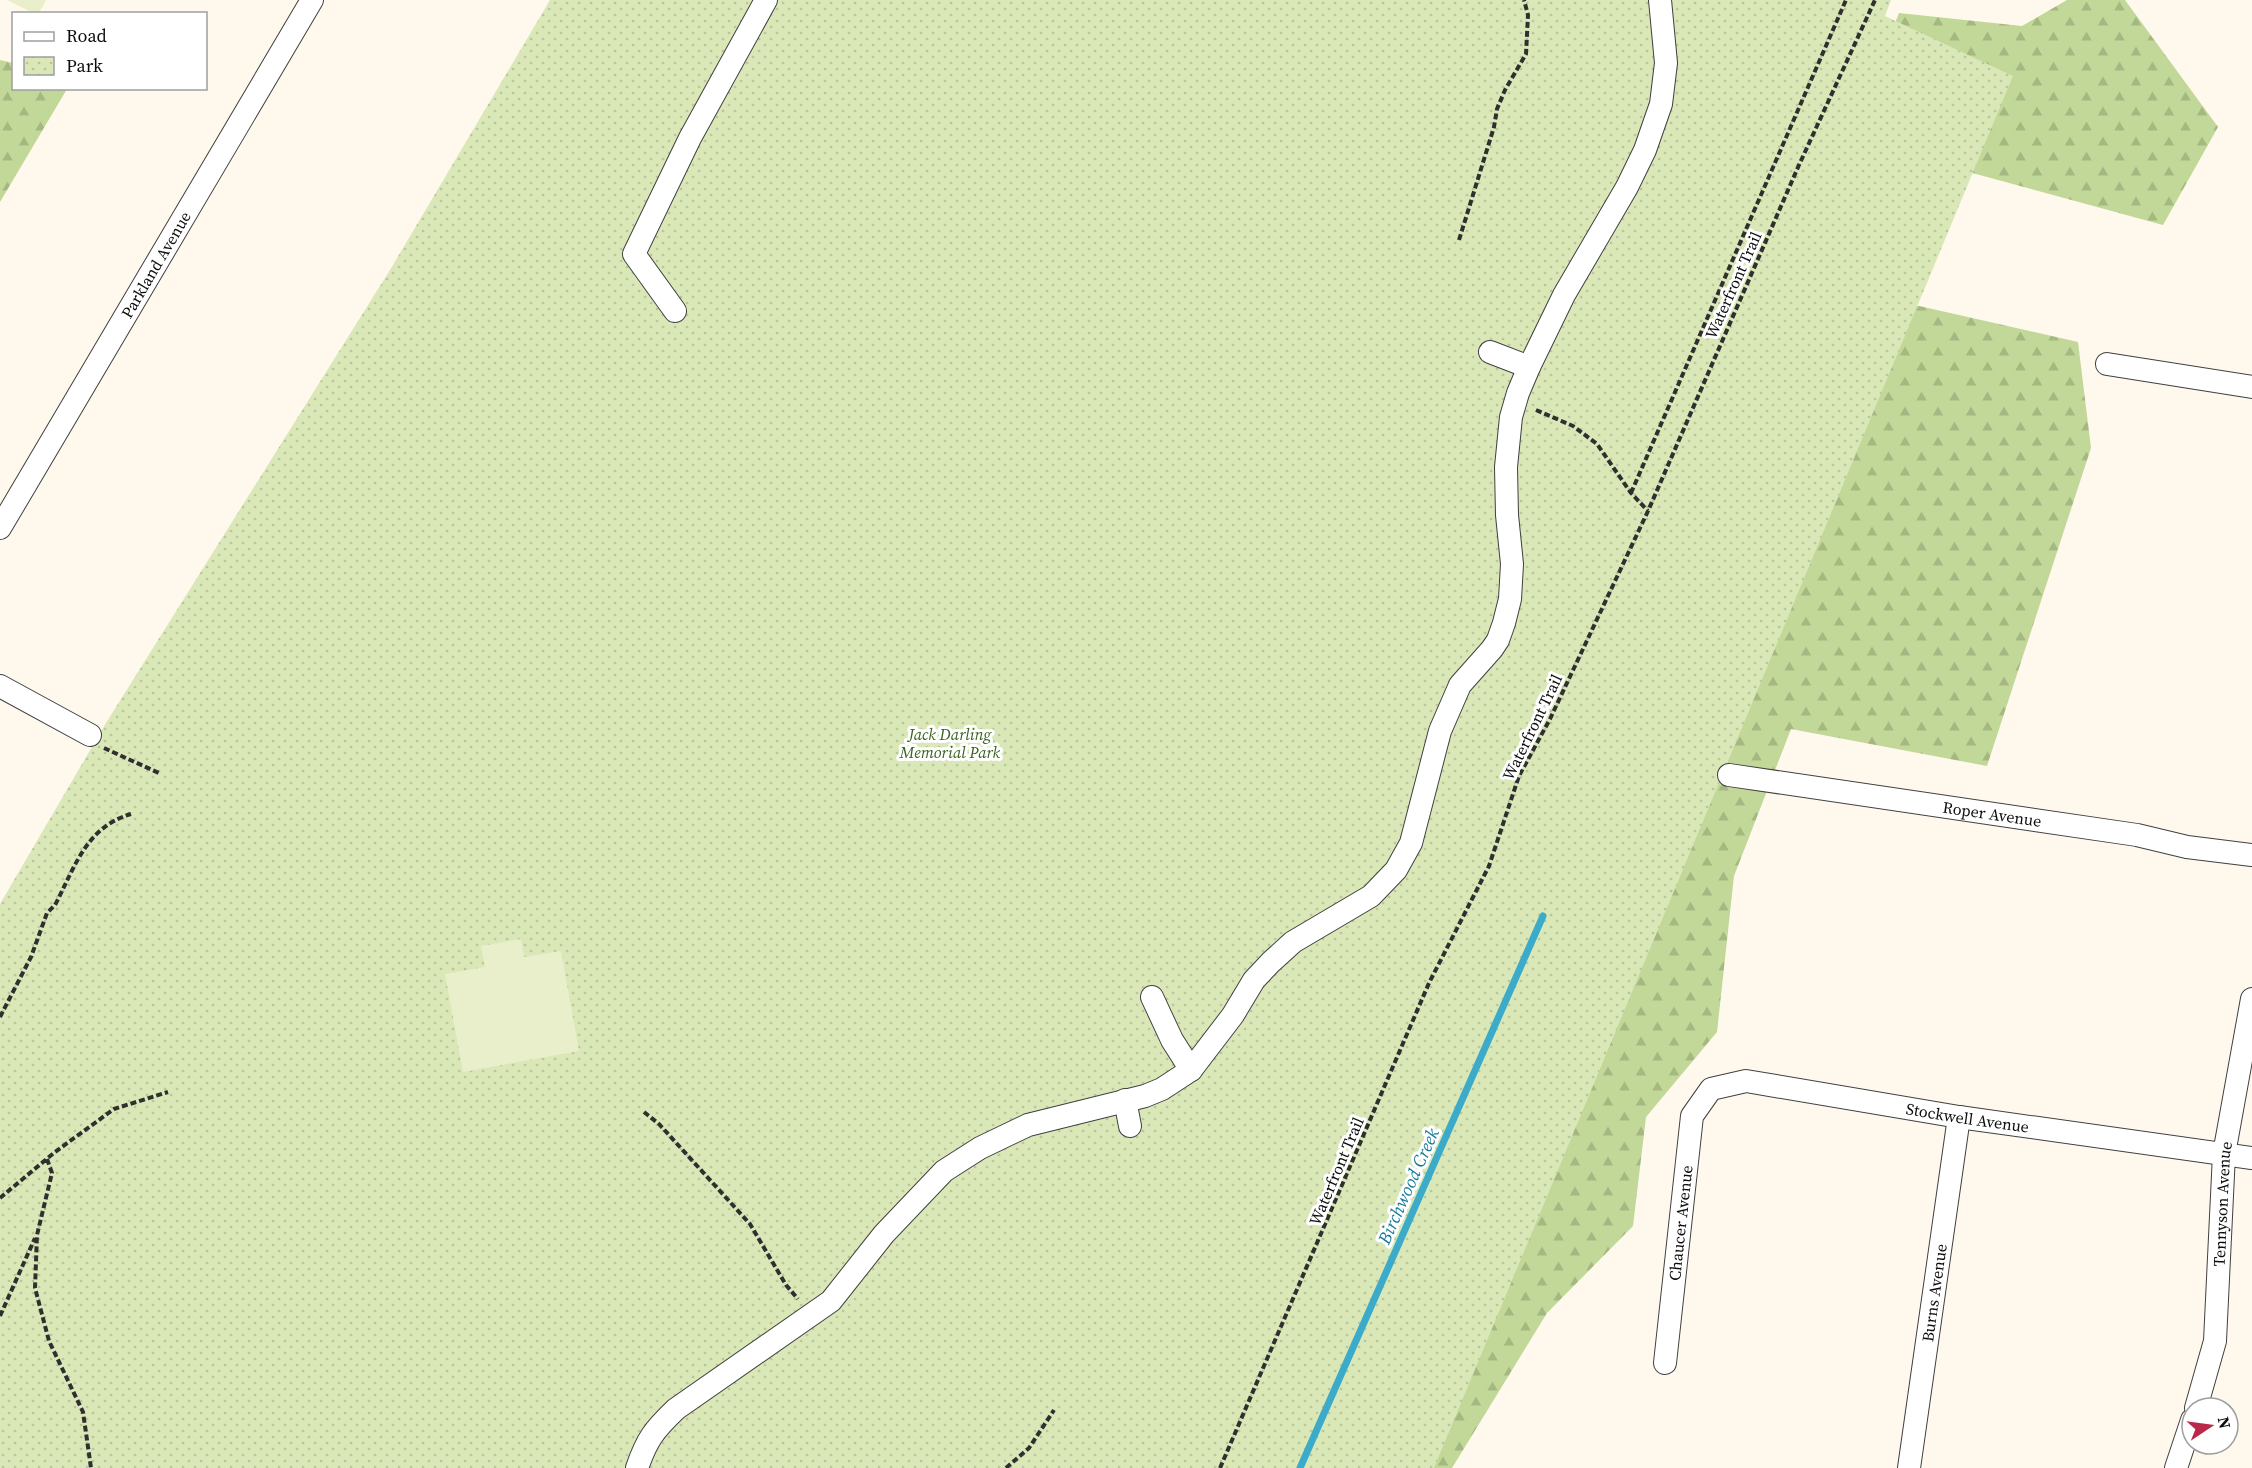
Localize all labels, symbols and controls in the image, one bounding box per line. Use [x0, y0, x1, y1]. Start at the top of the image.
legend [12, 12, 207, 90]
text: Road [66, 23, 107, 48]
text: Park [66, 53, 103, 78]
street label: Parkland Avenue [116, 207, 196, 322]
street label: Waterfront Trail [1700, 228, 1767, 342]
street label: Waterfront Trail [1497, 670, 1567, 784]
park label: Jack Darling Memorial Park [899, 723, 1001, 763]
street label: Roper Avenue [1941, 796, 2043, 832]
street label: Stockwell Avenue [1904, 1097, 2031, 1138]
street label: Waterfront Trail [1303, 1113, 1369, 1228]
water label: Birchwood Creek [1371, 1124, 1445, 1249]
street label: Tennyson Avenue [2208, 1139, 2237, 1267]
street label: Chaucer Avenue [1663, 1164, 1698, 1282]
street label: Burns Avenue [1916, 1242, 1952, 1343]
north arrow [2180, 1396, 2240, 1456]
text: N [2213, 1414, 2237, 1431]

